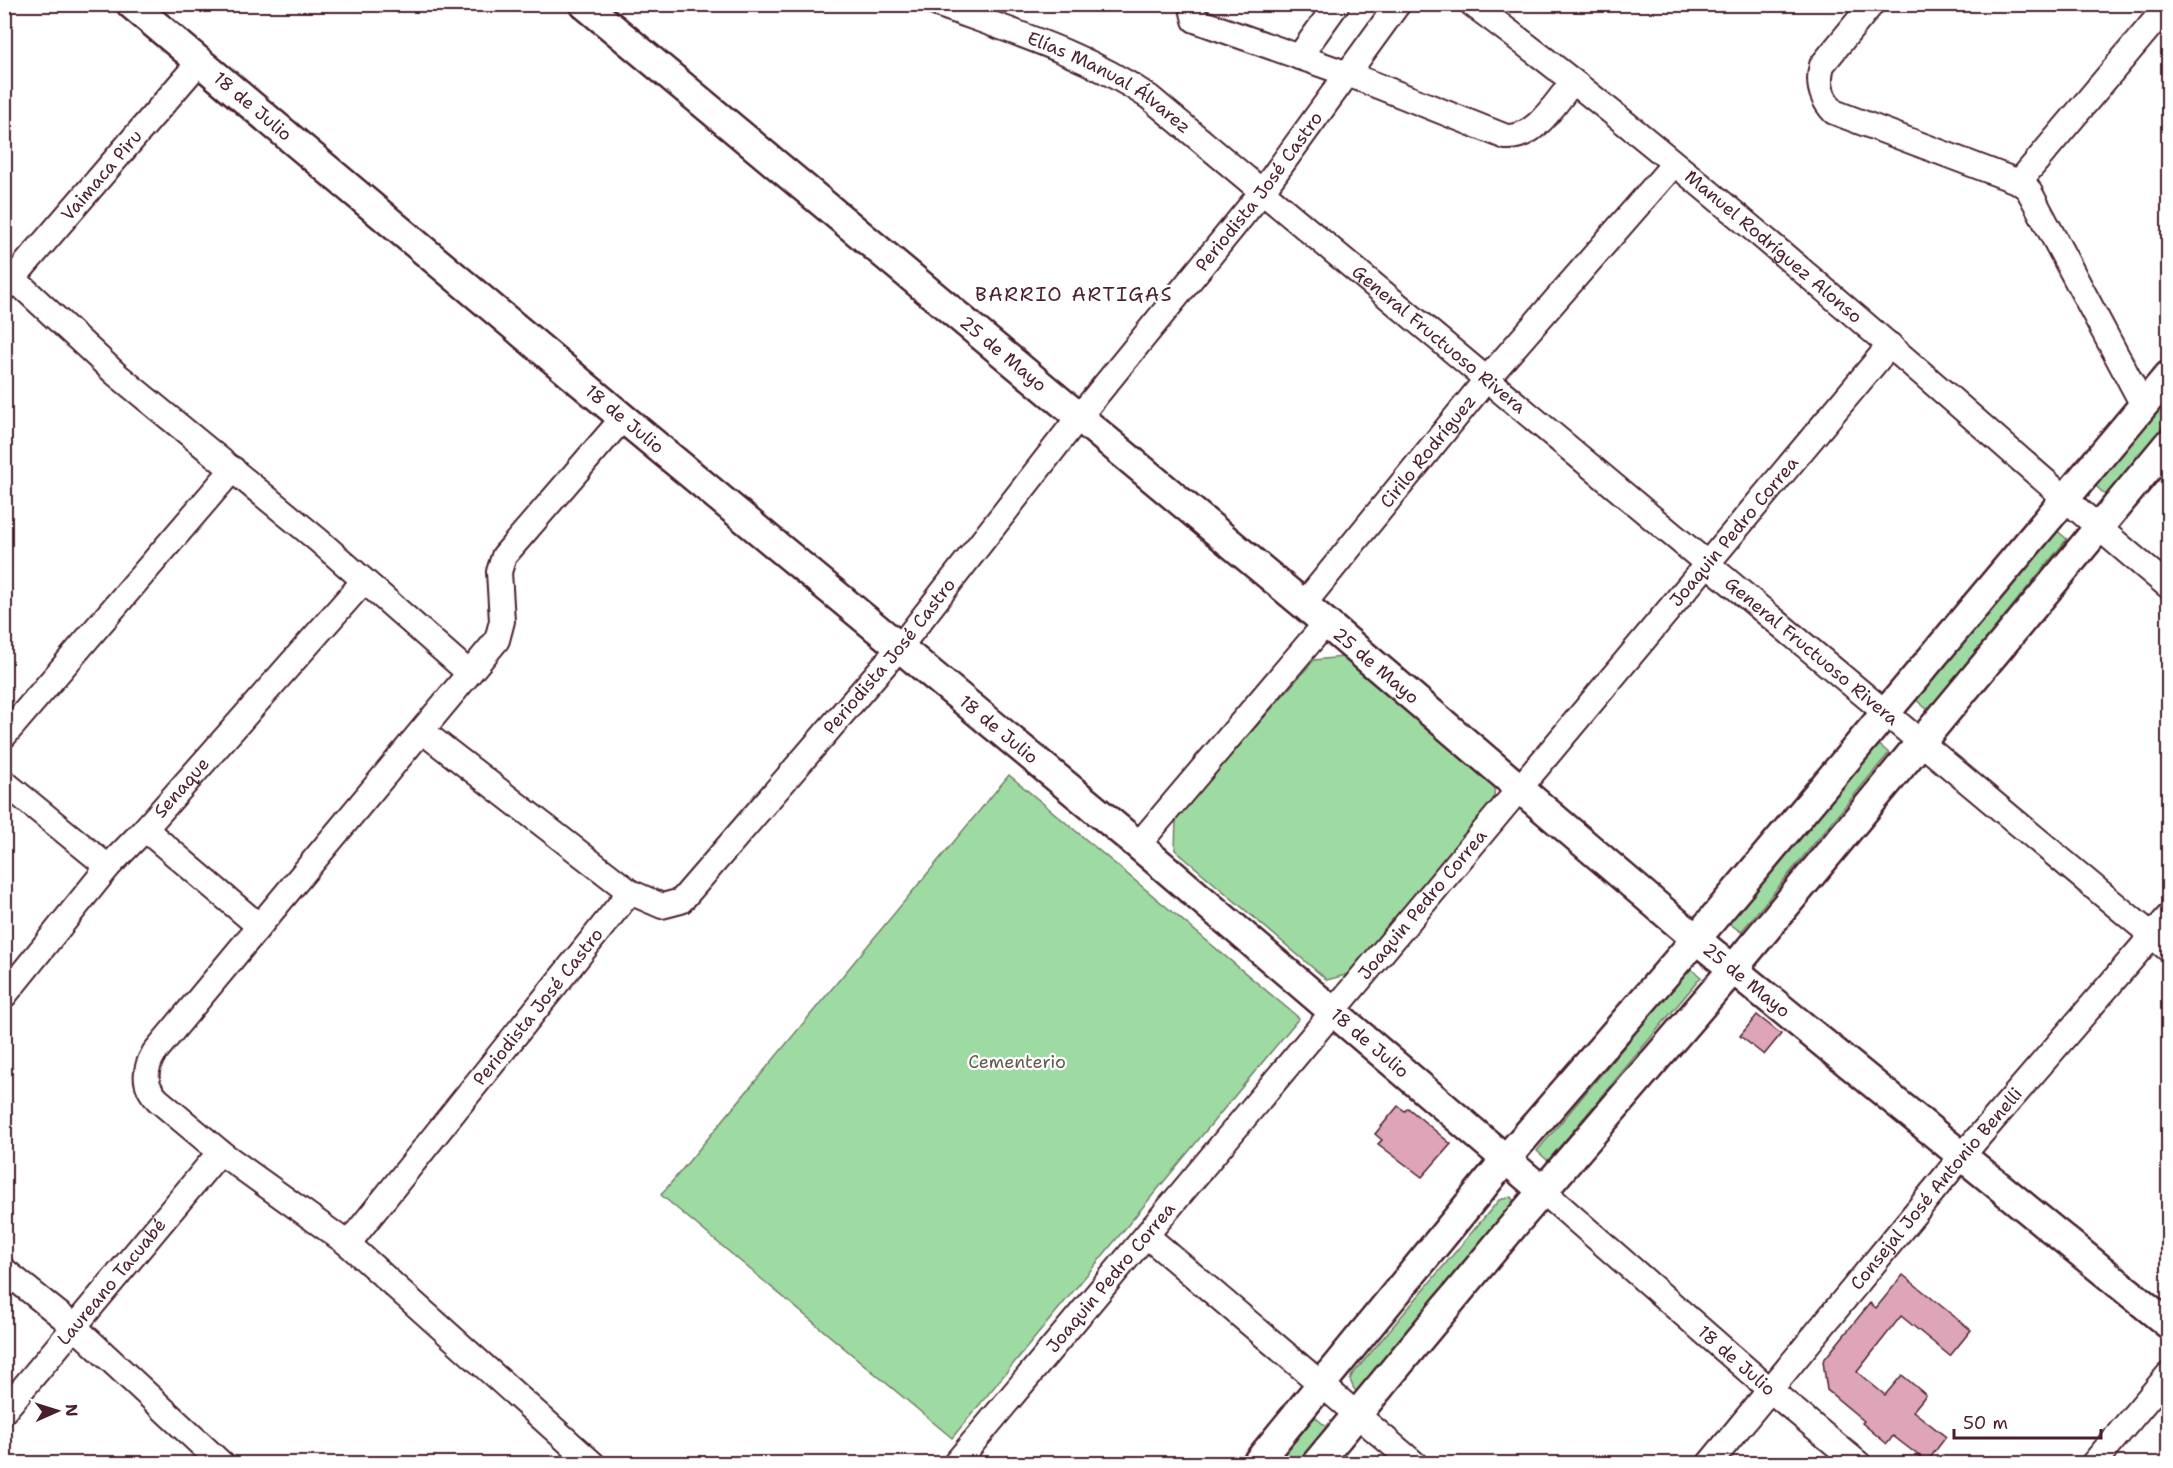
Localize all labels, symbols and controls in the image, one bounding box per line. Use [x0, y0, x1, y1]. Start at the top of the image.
street label: Elías Manual Álvarez [1024, 26, 1196, 139]
street label: 18 de Julio [208, 66, 297, 146]
street label: Periodista José Castro [1190, 107, 1328, 276]
street label: Vaimaca Piru [56, 125, 148, 226]
street label: Manuel Rodríguez Alonso [1680, 165, 1867, 329]
street label: General Fructuoso Rivera [1347, 260, 1531, 419]
district label: BARRIO ARTIGAS [975, 281, 1173, 307]
street label: 25 de Mayo [955, 311, 1052, 397]
street label: 18 de Julio [580, 379, 669, 459]
street label: Cirilo Rodríguez [1375, 390, 1481, 513]
street label: Joaquin Pedro Correa [1664, 451, 1804, 612]
street label: General Fructuoso Rivera [1720, 571, 1904, 731]
street label: Periodista José Castro [818, 573, 961, 739]
street label: 25 de Mayo [1328, 622, 1424, 709]
street label: 18 de Julio [954, 690, 1043, 769]
street label: Senaque [148, 752, 215, 823]
street label: Joaquin Pedro Correa [1353, 824, 1492, 985]
street label: Periodista José Castro [468, 923, 609, 1091]
street label: 25 de Mayo [1698, 937, 1795, 1023]
street label: 18 de Julio [1326, 1003, 1414, 1083]
park label: Cementerio [968, 1050, 1066, 1074]
street label: Consejal José Antonio Benelli [1845, 1082, 2028, 1295]
street label: Joaquin Pedro Correa [1041, 1197, 1181, 1358]
street label: Laureano Tacuabé [52, 1213, 172, 1350]
street label: 18 de Julio [1693, 1320, 1781, 1401]
north arrow [27, 1381, 87, 1441]
scale bar [1954, 1402, 2101, 1440]
text: N [61, 1403, 82, 1417]
text: 50 m [1963, 1411, 2008, 1435]

